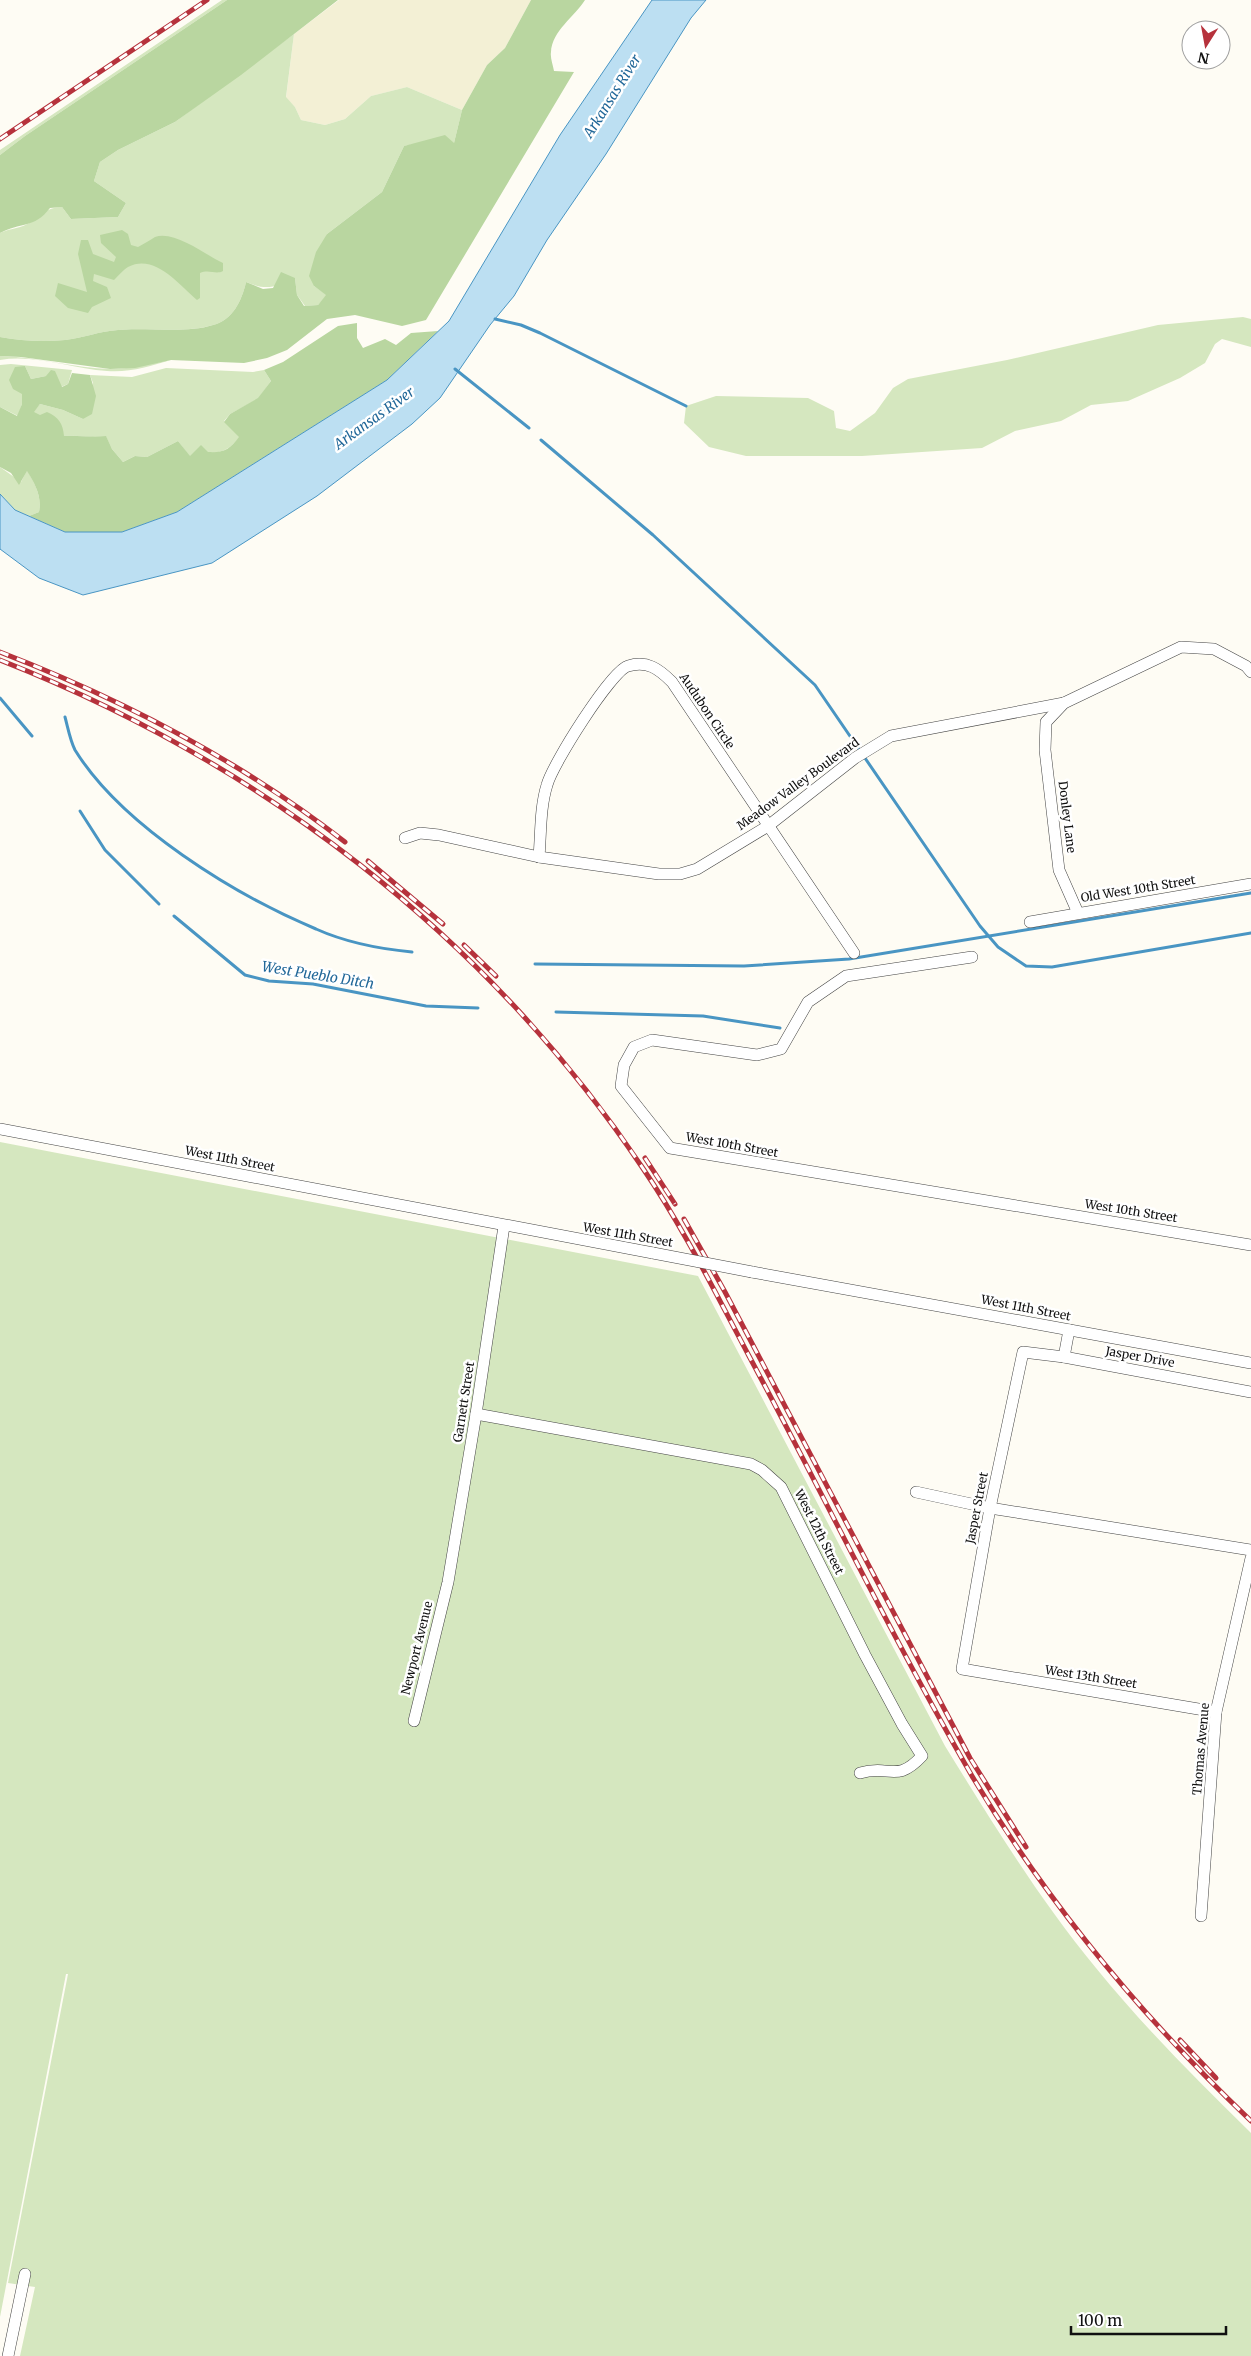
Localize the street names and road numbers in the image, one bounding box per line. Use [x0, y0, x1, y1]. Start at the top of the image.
street label: Audubon Circle [676, 669, 738, 751]
street label: Meadow Valley Boulevard [734, 734, 862, 833]
street label: Donley Lane [1056, 780, 1079, 854]
street label: Old West 10th Street [1080, 872, 1197, 905]
street label: West 10th Street [684, 1129, 780, 1160]
street label: West 11th Street [183, 1142, 277, 1175]
street label: West 10th Street [1083, 1196, 1179, 1225]
street label: West 11th Street [581, 1219, 675, 1250]
street label: West 11th Street [979, 1291, 1073, 1324]
street label: Jasper Drive [1103, 1343, 1176, 1370]
street label: Garnett Street [450, 1360, 477, 1443]
street label: Jasper Street [962, 1470, 991, 1546]
street label: West 12th Street [791, 1486, 847, 1577]
street label: Newport Avenue [398, 1600, 435, 1696]
street label: West 13th Street [1043, 1662, 1138, 1691]
street label: Thomas Avenue [1189, 1702, 1212, 1796]

